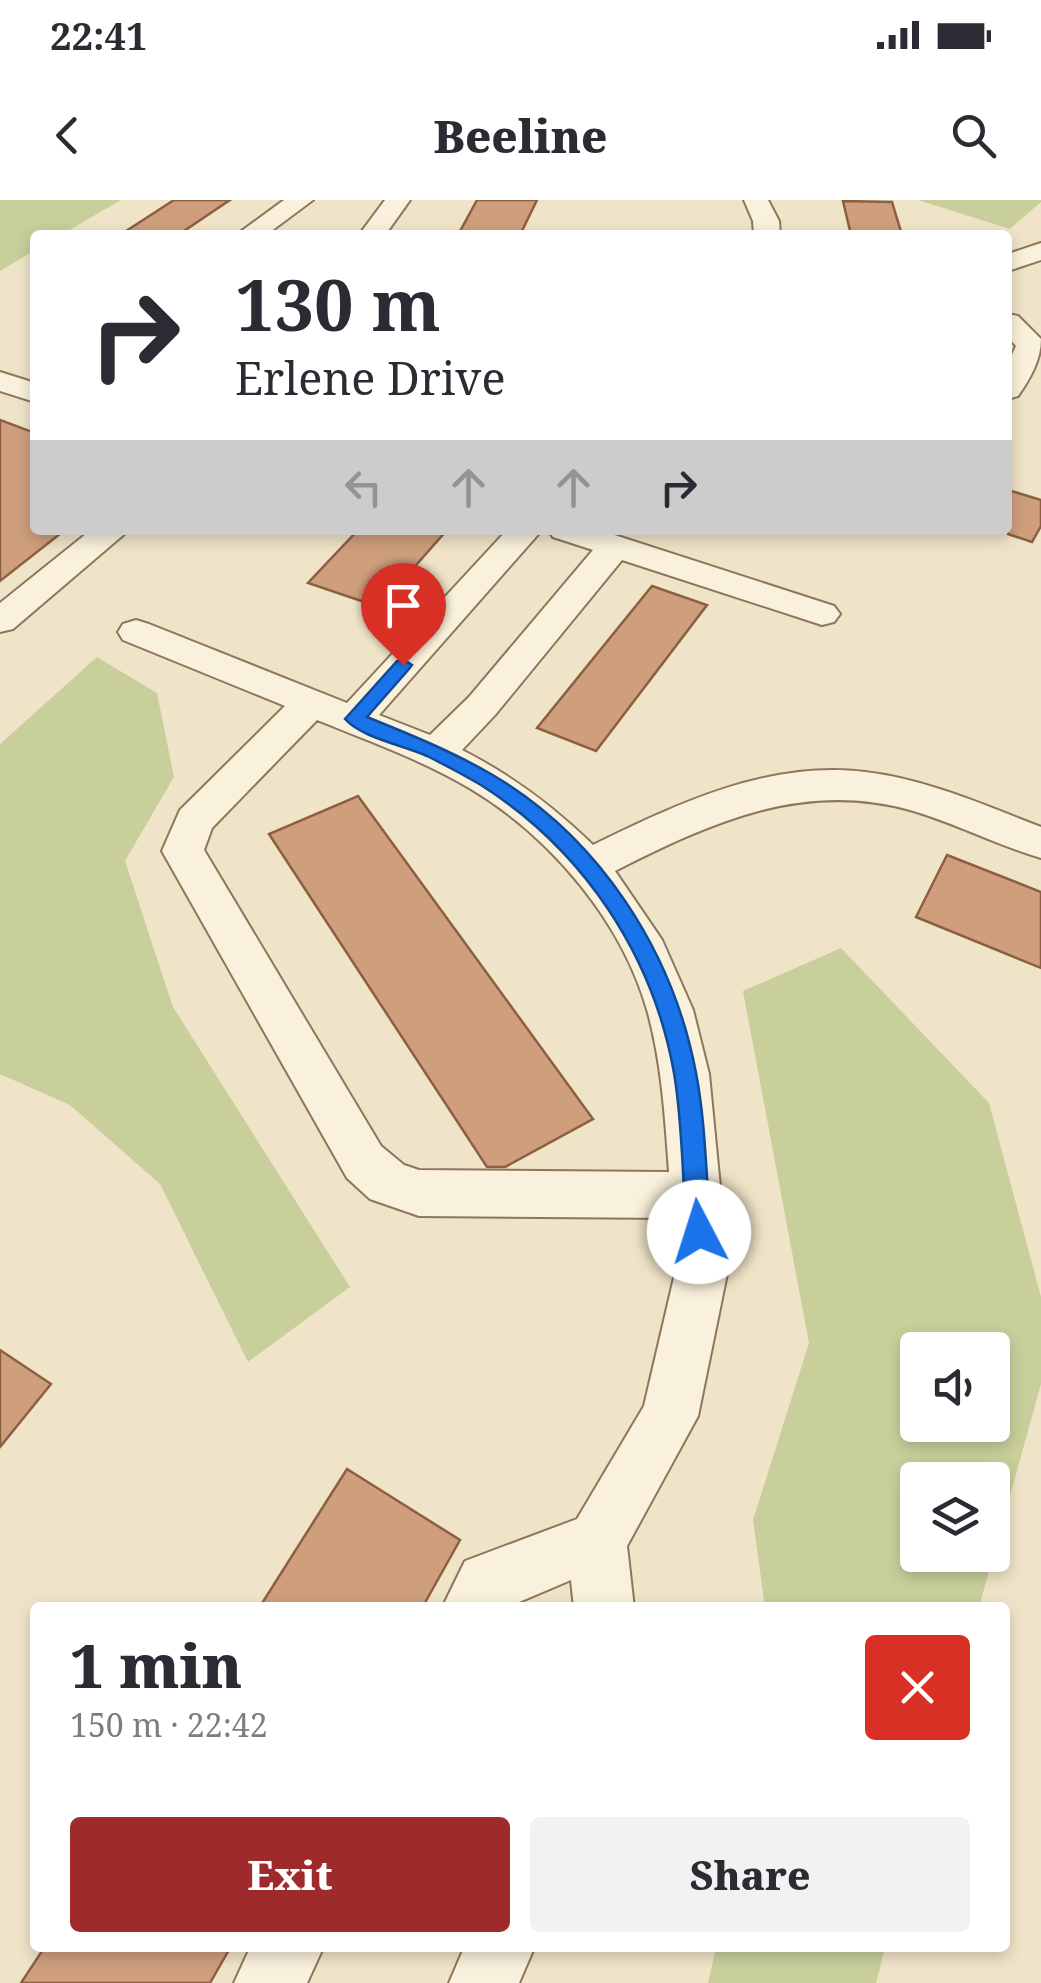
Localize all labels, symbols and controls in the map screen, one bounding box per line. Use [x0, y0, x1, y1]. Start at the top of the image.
text: 22:41 [50, 9, 147, 61]
text: Beeline [434, 105, 607, 166]
icon: back [40, 108, 95, 163]
icon: search [946, 108, 1001, 163]
text: 130 m [235, 256, 441, 352]
icon: right [70, 270, 200, 400]
text: Erlene Drive [235, 347, 506, 408]
icon: left [336, 460, 391, 515]
icon: ahead [441, 460, 496, 515]
icon: ahead [546, 460, 601, 515]
icon: right [651, 460, 706, 515]
pin [361, 563, 446, 666]
icon: arrive [376, 578, 431, 633]
position arrow [647, 1180, 751, 1284]
map controls [900, 1332, 1010, 1572]
button: sound [900, 1332, 1010, 1442]
button: layers [900, 1462, 1010, 1572]
text: 1 min [70, 1624, 242, 1706]
button: close [865, 1635, 970, 1740]
text: 150 m · 22:42 [70, 1703, 268, 1746]
button: Exit [70, 1817, 510, 1932]
button: Share [530, 1817, 970, 1932]

